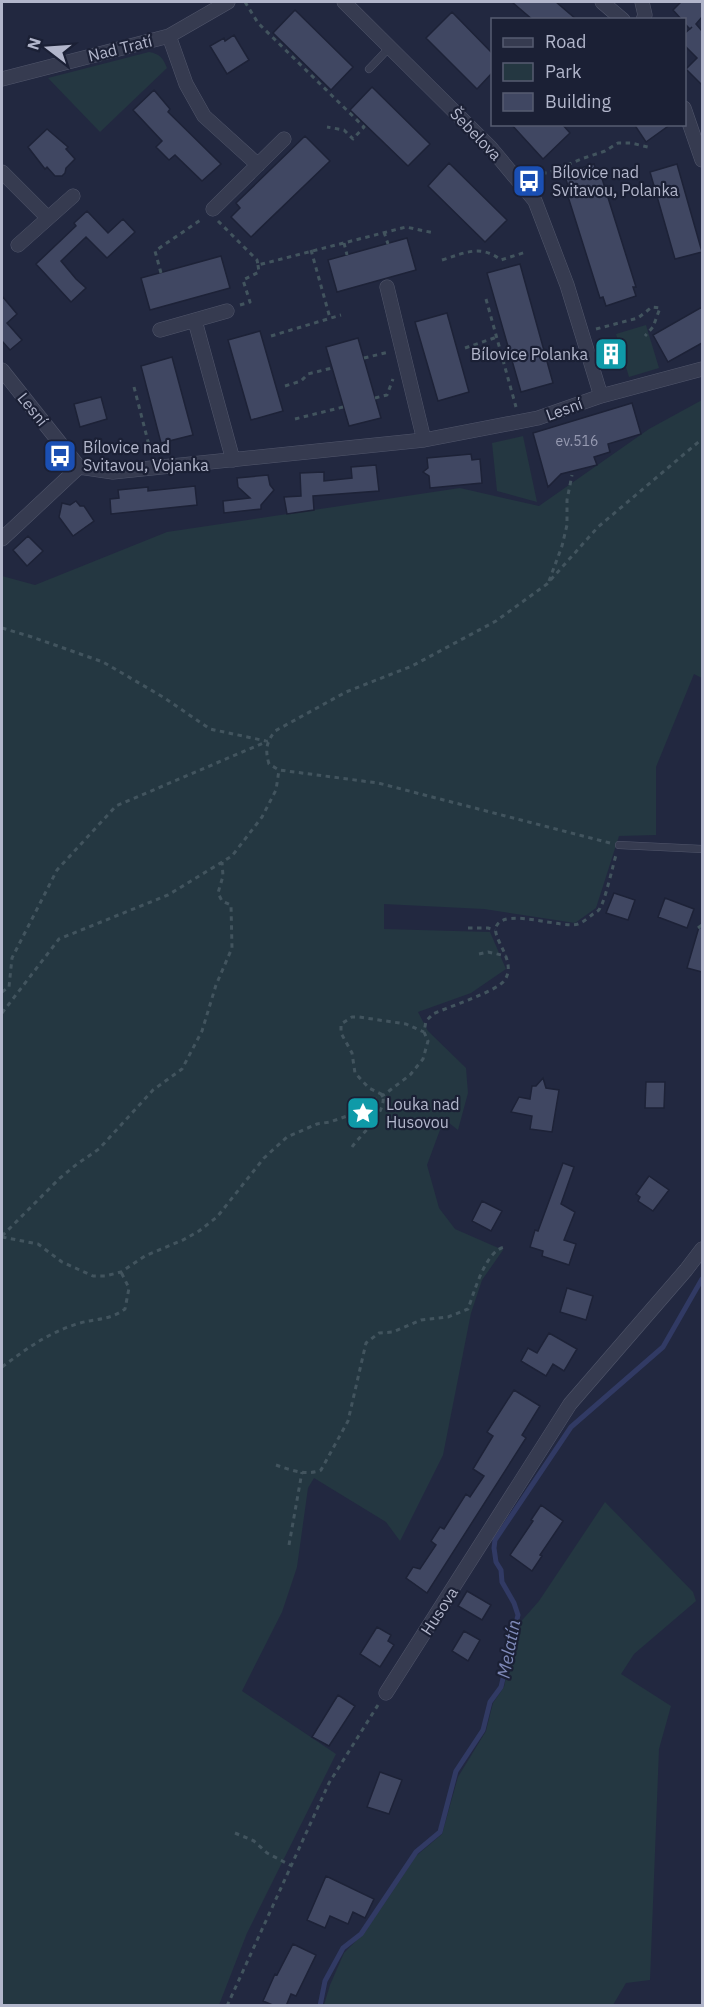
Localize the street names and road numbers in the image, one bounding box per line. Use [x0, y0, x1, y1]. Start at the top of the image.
street label: Nad Tratí [86, 30, 154, 66]
street label: Šebelova [446, 103, 507, 165]
street label: Lesní [13, 388, 53, 430]
street label: Lesní [543, 393, 585, 425]
street label: Husova [416, 1583, 462, 1639]

